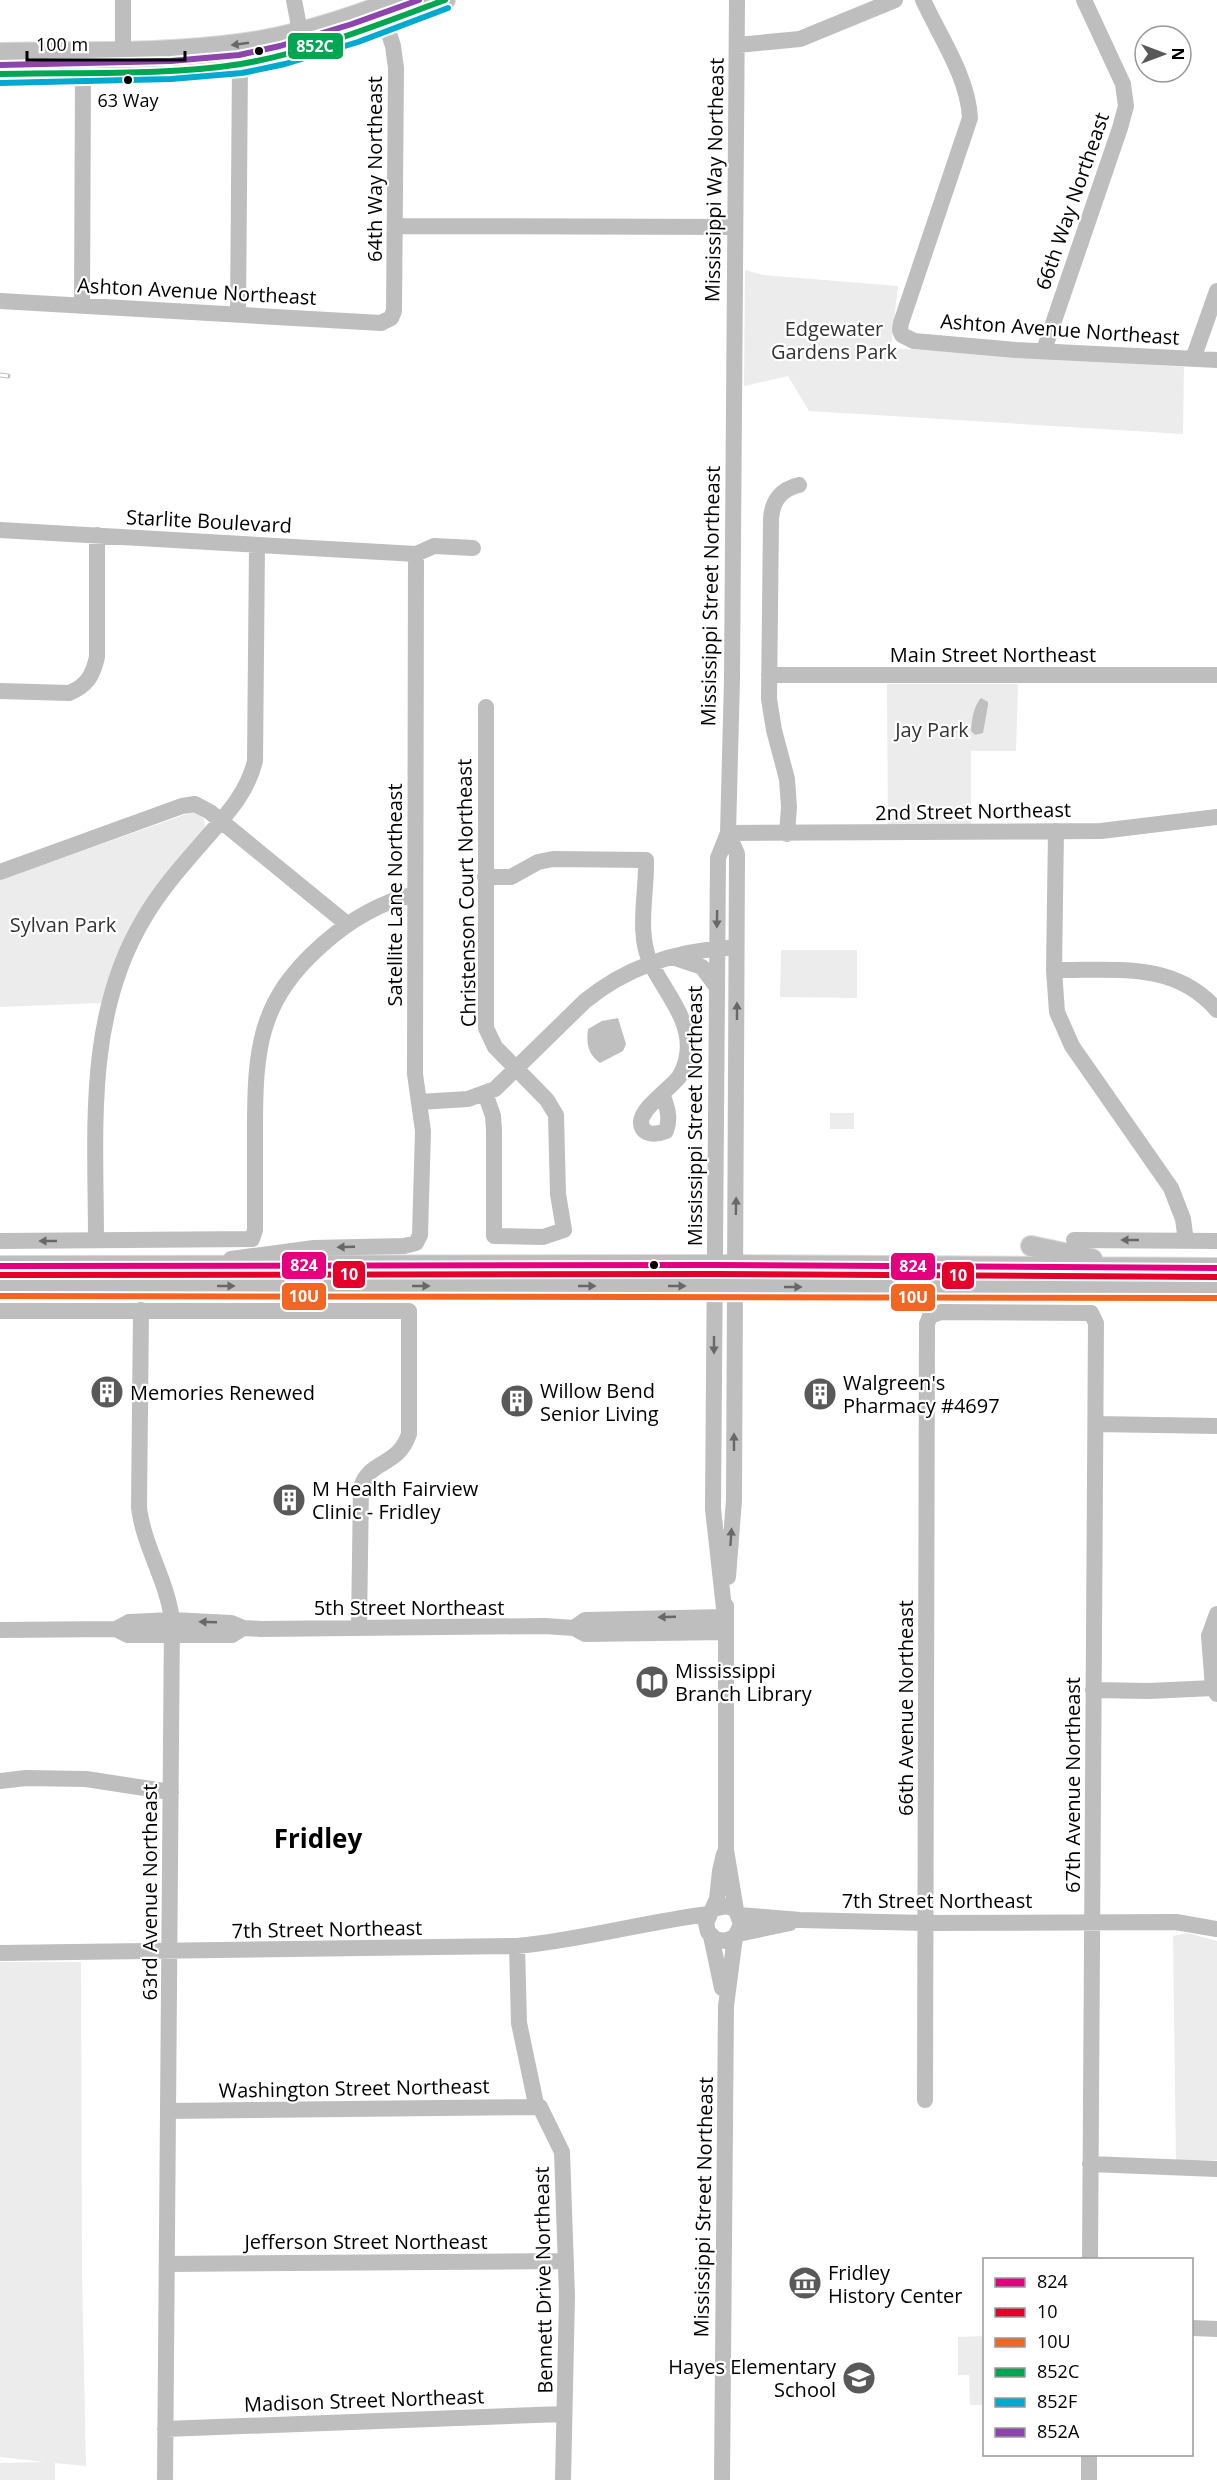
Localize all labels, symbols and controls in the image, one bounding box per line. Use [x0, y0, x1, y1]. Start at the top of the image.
scale bar [27, 24, 184, 62]
north arrow [1133, 24, 1193, 84]
text: 100 m [36, 32, 88, 56]
line badge: 852C [287, 32, 344, 60]
text: 852C [296, 35, 334, 57]
one-way arrow [231, 39, 250, 48]
unlabelled marker [253, 45, 265, 57]
text: N [1167, 47, 1189, 61]
street label: Mississippi Way Northeast [698, 58, 730, 302]
marker: 63 Way [122, 74, 134, 86]
street label: 64th Way Northeast [361, 76, 388, 262]
place label: 63 Way [98, 88, 159, 112]
street label: 66th Way Northeast [1029, 109, 1115, 293]
street label: Ashton Avenue Northeast [77, 271, 317, 311]
street label: Ashton Avenue Northeast [940, 307, 1180, 351]
park label: Edgewater Gardens Park [771, 315, 898, 365]
street label: Mississippi Street Northeast [694, 465, 726, 727]
street label: Starlite Boulevard [125, 503, 293, 539]
street label: Main Street Northeast [890, 641, 1096, 668]
park label: Jay Park [893, 716, 969, 743]
street label: Christenson Court Northeast [450, 759, 482, 1027]
street label: Satellite Lane Northeast [381, 783, 408, 1007]
street label: 2nd Street Northeast [875, 796, 1071, 826]
one-way arrow [712, 910, 722, 929]
park label: Sylvan Park [10, 911, 117, 938]
street label: Mississippi Street Northeast [681, 986, 708, 1246]
one-way arrow [732, 1002, 741, 1021]
one-way arrow [731, 1197, 741, 1216]
one-way arrow [1121, 1235, 1140, 1245]
one-way arrow [38, 1236, 57, 1245]
one-way arrow [336, 1242, 355, 1251]
line badge: 824 [281, 1251, 327, 1280]
line badge: 824 [890, 1252, 936, 1281]
text: 824 [290, 1254, 318, 1276]
text: 824 [899, 1255, 927, 1277]
unlabelled marker [648, 1259, 660, 1271]
line badge: 10 [332, 1260, 366, 1289]
line badge: 10 [941, 1261, 975, 1290]
text: 10 [340, 1263, 358, 1285]
text: 10 [949, 1264, 967, 1286]
one-way arrow [217, 1281, 236, 1291]
one-way arrow [412, 1281, 431, 1291]
one-way arrow [577, 1281, 596, 1291]
one-way arrow [667, 1281, 686, 1291]
line badge: 10U [281, 1282, 327, 1311]
one-way arrow [784, 1282, 803, 1292]
line badge: 10U [890, 1283, 936, 1312]
text: 10U [289, 1285, 319, 1307]
text: 10U [898, 1286, 928, 1308]
one-way arrow [709, 1335, 719, 1354]
place label: Walgreen's Pharmacy #4697 [843, 1369, 1000, 1419]
building icon: Memories Renewed [89, 1374, 125, 1410]
building icon: Walgreen's Pharmacy #4697 [802, 1376, 838, 1412]
place label: Willow Bend Senior Living [540, 1377, 659, 1427]
place label: Memories Renewed [130, 1379, 315, 1406]
building icon: Willow Bend Senior Living [499, 1383, 535, 1419]
one-way arrow [729, 1432, 739, 1451]
place label: M Health Fairview Clinic - Fridley [312, 1475, 479, 1525]
building icon: M Health Fairview Clinic - Fridley [271, 1482, 307, 1518]
one-way arrow [726, 1528, 736, 1547]
street label: 5th Street Northeast [314, 1594, 504, 1621]
street label: 66th Avenue Northeast [892, 1600, 919, 1816]
one-way arrow [657, 1612, 676, 1622]
one-way arrow [199, 1617, 218, 1626]
place label: Mississippi Branch Library [675, 1657, 813, 1707]
library icon: Mississippi Branch Library [634, 1664, 670, 1700]
street label: 67th Avenue Northeast [1059, 1677, 1086, 1893]
street label: 63rd Avenue Northeast [136, 1784, 163, 2000]
district label: Fridley [274, 1820, 362, 1856]
street label: 7th Street Northeast [842, 1887, 1032, 1914]
street label: 7th Street Northeast [231, 1914, 423, 1944]
street label: Washington Street Northeast [218, 2072, 490, 2104]
street label: Mississippi Street Northeast [687, 2076, 719, 2338]
street label: Bennett Drive Northeast [528, 2166, 558, 2394]
street label: Jefferson Street Northeast [242, 2228, 488, 2255]
legend [983, 2258, 1193, 2456]
place label: Fridley History Center [828, 2259, 963, 2309]
museum icon: Fridley History Center [787, 2265, 823, 2301]
text: 824 [1037, 2269, 1068, 2293]
text: 10 [1037, 2299, 1058, 2323]
text: 10U [1037, 2329, 1071, 2353]
place label: Hayes Elementary School [668, 2353, 837, 2403]
text: 852C [1037, 2359, 1079, 2383]
school or university icon: Hayes Elementary School [841, 2360, 877, 2396]
street label: Madison Street Northeast [244, 2382, 484, 2418]
text: 852F [1037, 2389, 1077, 2413]
text: 852A [1037, 2419, 1080, 2443]

